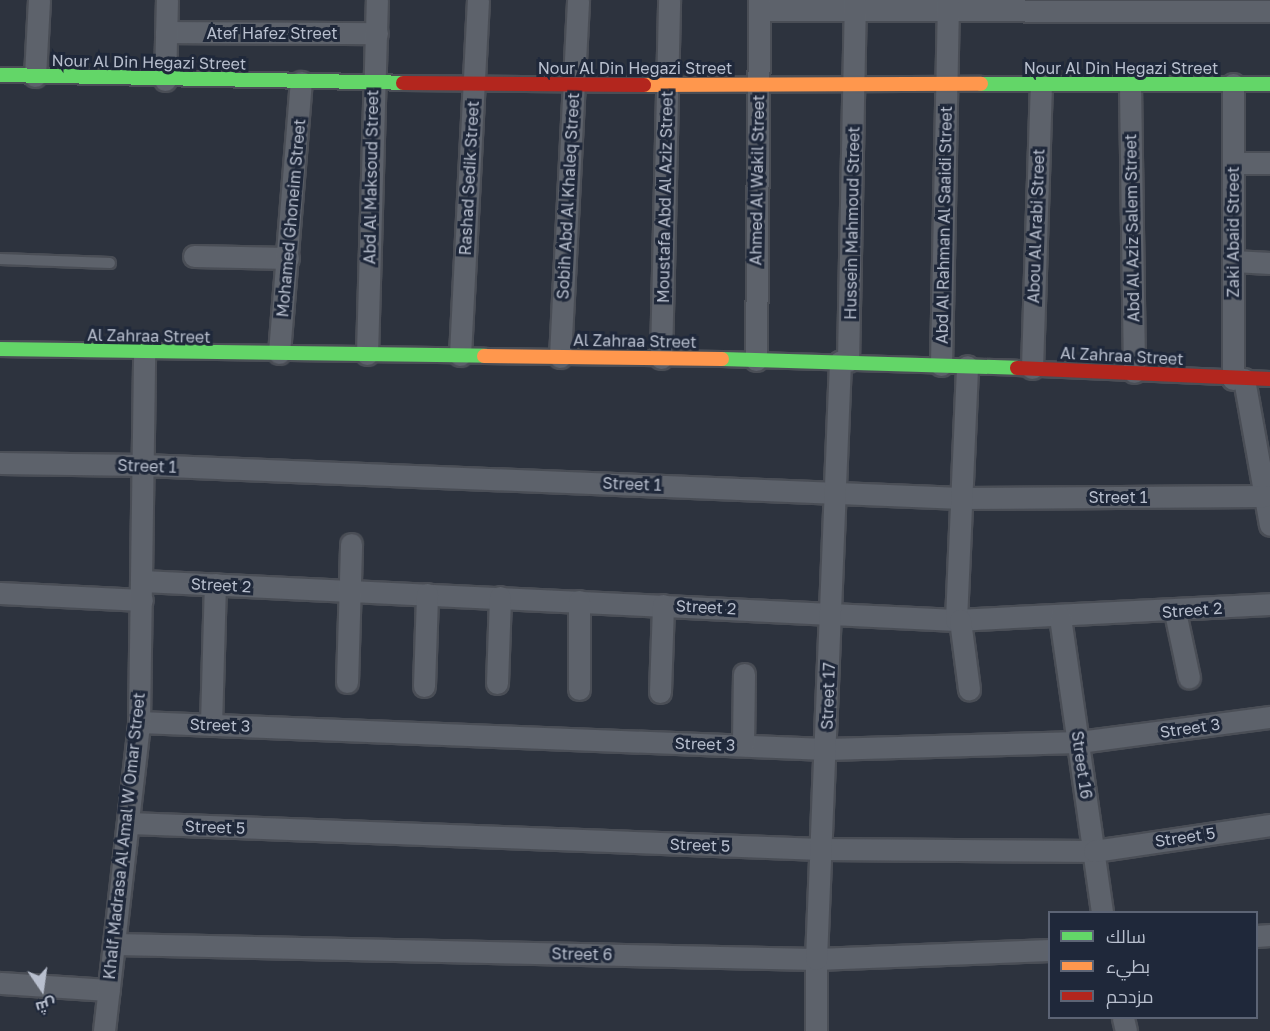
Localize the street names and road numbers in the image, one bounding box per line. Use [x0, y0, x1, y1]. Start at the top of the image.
street label: Atef Hafez Street [206, 23, 338, 43]
street label: Nour Al Din Hegazi Street [52, 51, 246, 73]
street label: Nour Al Din Hegazi Street [538, 58, 732, 78]
street label: Nour Al Din Hegazi Street [1024, 58, 1218, 78]
street label: Abd Al Maksoud Street [360, 89, 382, 265]
street label: Moustafa Abd Al Aziz Street [654, 91, 676, 303]
street label: Sobih Abd Al Khaleq Street [553, 92, 583, 300]
street label: Ahmed Al Wakil Street [746, 94, 768, 266]
street label: Rashad Sedik Street [455, 100, 483, 256]
street label: Abd Al Rahman Al Saaidi Street [932, 106, 956, 344]
street label: Mohamed Ghoneim Street [273, 118, 309, 318]
street label: Hussein Mahmoud Street [841, 126, 863, 320]
street label: Abd Al Aziz Salem Street [1121, 134, 1143, 322]
street label: Abou Al Arabi Street [1024, 148, 1048, 304]
street label: Zaki Abaid Street [1223, 166, 1243, 298]
street label: Al Zahraa Street [87, 325, 211, 347]
street label: Al Zahraa Street [573, 330, 697, 352]
street label: Al Zahraa Street [1060, 343, 1184, 369]
street label: Street 1 [117, 455, 177, 477]
street label: Street 1 [602, 473, 662, 495]
street label: Street 1 [1088, 487, 1148, 507]
street label: Street 2 [190, 574, 252, 596]
street label: Street 2 [675, 596, 737, 618]
street label: Street 2 [1161, 598, 1223, 622]
street label: Street 17 [817, 662, 839, 730]
street label: Khalf Madrasa Al Amal W Omar Street [99, 692, 149, 980]
street label: Street 3 [189, 714, 251, 736]
street label: Street 3 [1159, 714, 1221, 742]
street label: Street 16 [1068, 730, 1096, 800]
street label: Street 3 [674, 733, 736, 755]
street label: Street 5 [184, 816, 246, 838]
street label: Street 5 [1154, 823, 1216, 851]
street label: Street 5 [669, 834, 731, 856]
street label: Street 6 [551, 944, 613, 964]

